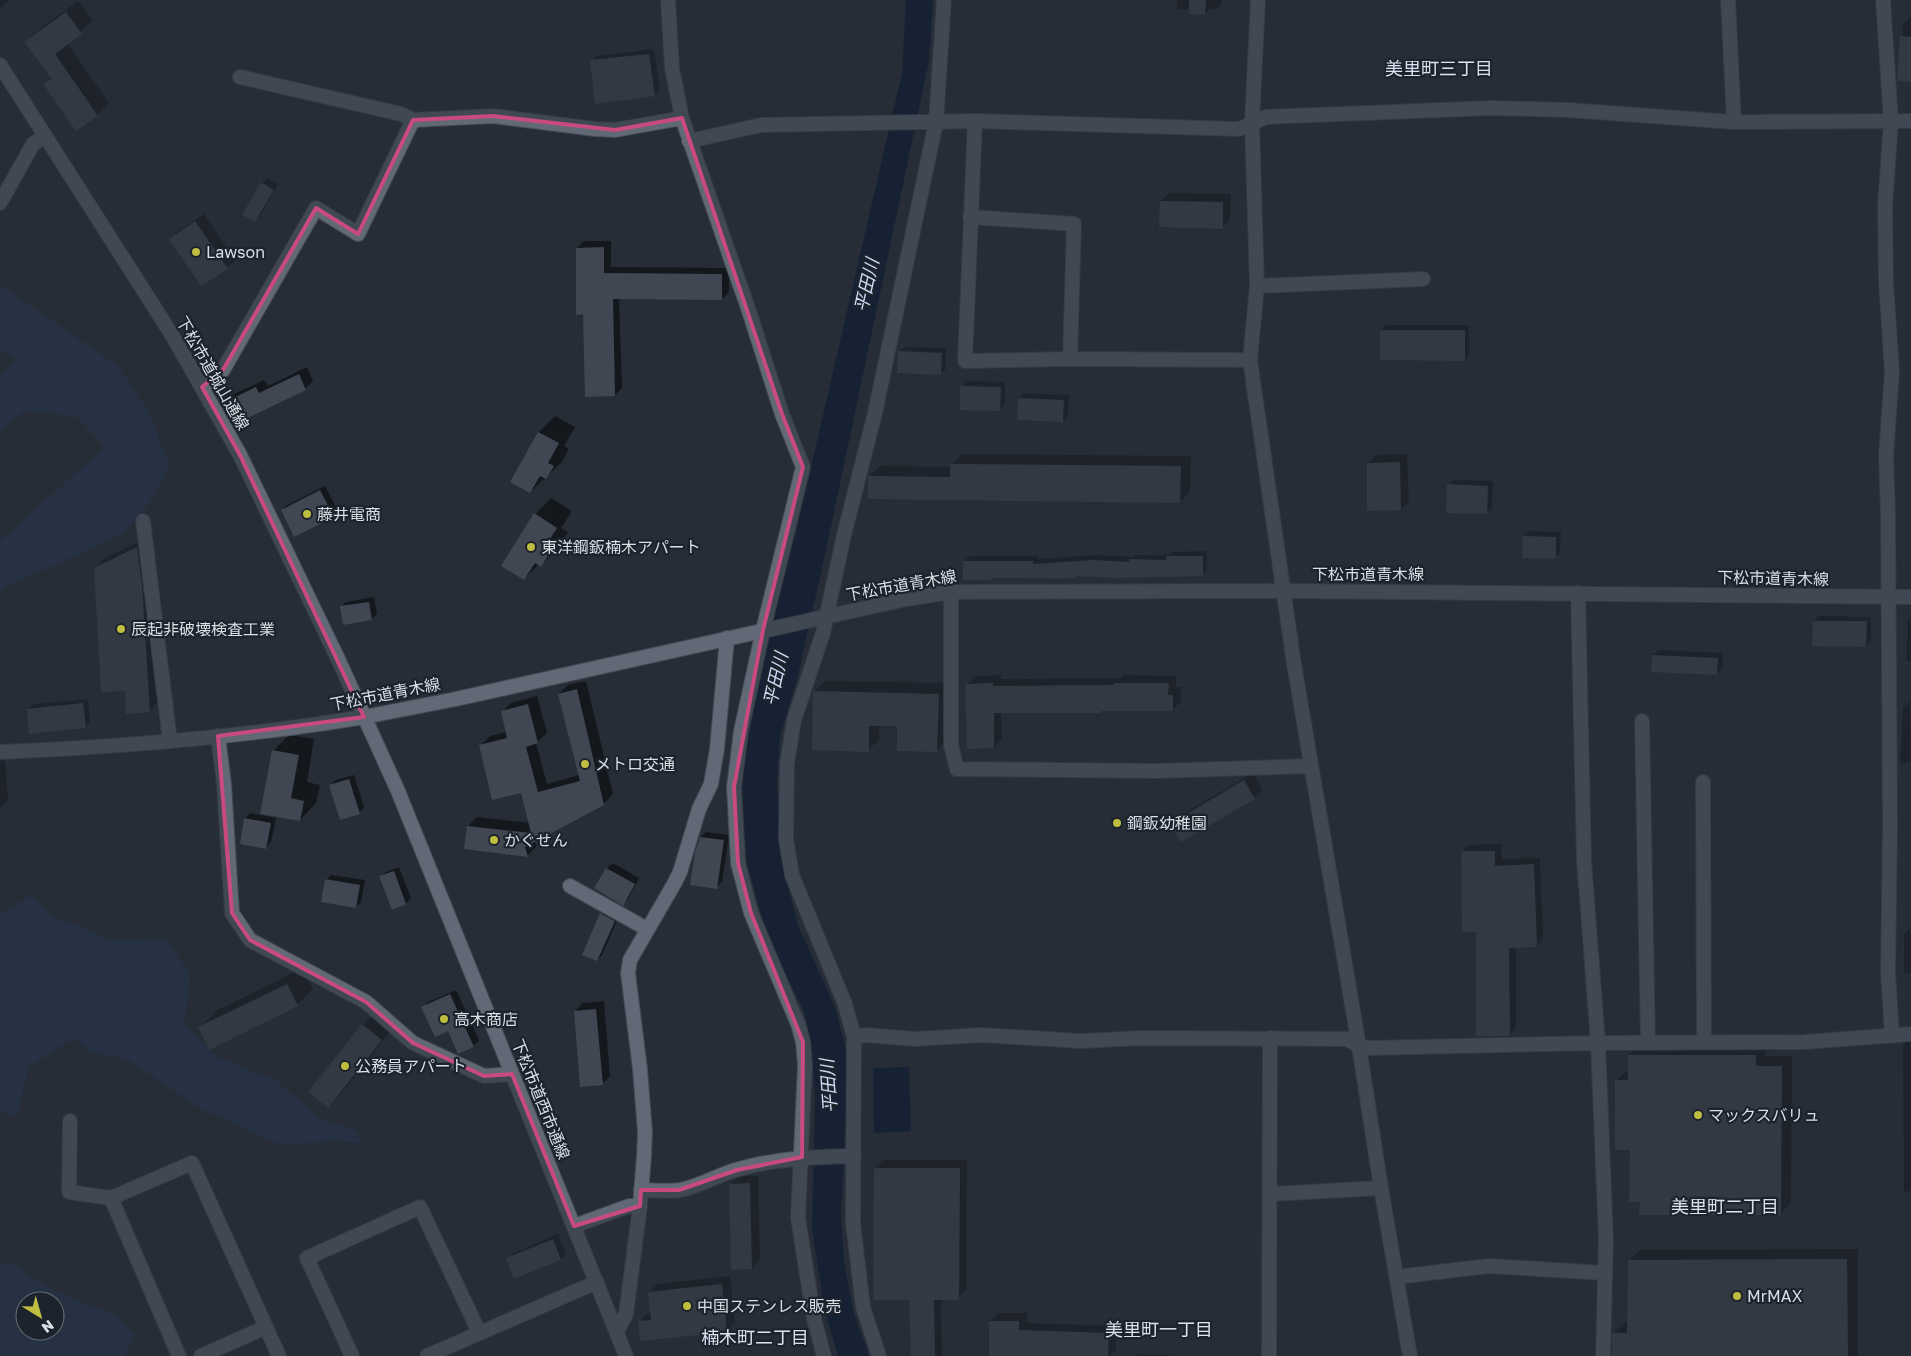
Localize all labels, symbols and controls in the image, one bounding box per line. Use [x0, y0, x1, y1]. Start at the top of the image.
district label: 美里町三丁目 [1385, 57, 1493, 79]
place label: Lawson [206, 242, 265, 262]
marker: Lawson [190, 246, 202, 258]
water label: 平田川 [849, 254, 883, 314]
street label: 下松市道城山通線 [172, 313, 254, 433]
place label: 藤井電商 [317, 504, 381, 524]
marker: 藤井電商 [301, 508, 313, 520]
place label: 東洋鋼鈑楠木アパート [541, 537, 701, 557]
marker: 東洋鋼鈑楠木アパート [525, 541, 537, 553]
street label: 下松市道青木線 [1312, 564, 1424, 584]
street label: 下松市道青木線 [844, 565, 958, 605]
street label: 下松市道青木線 [1717, 567, 1829, 589]
place label: 辰起非破壊検査工業 [131, 619, 275, 639]
marker: 辰起非破壊検査工業 [115, 623, 127, 635]
water label: 平田川 [758, 648, 792, 708]
street label: 下松市道青木線 [328, 673, 442, 715]
place label: メトロ交通 [595, 754, 675, 774]
marker: メトロ交通 [579, 758, 591, 770]
place label: 鋼鈑幼稚園 [1127, 813, 1207, 833]
marker: 鋼鈑幼稚園 [1111, 817, 1123, 829]
place label: かぐせん [504, 830, 568, 850]
marker: かぐせん [488, 834, 500, 846]
place label: 高木商店 [454, 1009, 518, 1029]
marker: 高木商店 [438, 1013, 450, 1025]
street label: 下松市道西市通線 [508, 1036, 574, 1162]
place label: 公務員アパート [355, 1056, 467, 1076]
water label: 平田川 [815, 1056, 841, 1114]
marker: 公務員アパート [339, 1060, 351, 1072]
place label: マックスバリュ [1708, 1105, 1820, 1125]
marker: マックスバリュ [1692, 1109, 1704, 1121]
district label: 美里町二丁目 [1671, 1195, 1779, 1217]
place label: MrMAX [1747, 1286, 1803, 1306]
marker: MrMAX [1731, 1290, 1743, 1302]
north arrow [15, 1291, 65, 1341]
place label: 中国ステンレス販売 [697, 1296, 841, 1316]
marker: 中国ステンレス販売 [681, 1300, 693, 1312]
text: N [39, 1317, 57, 1337]
district label: 美里町一丁目 [1105, 1318, 1213, 1340]
district label: 楠木町二丁目 [701, 1326, 809, 1348]

